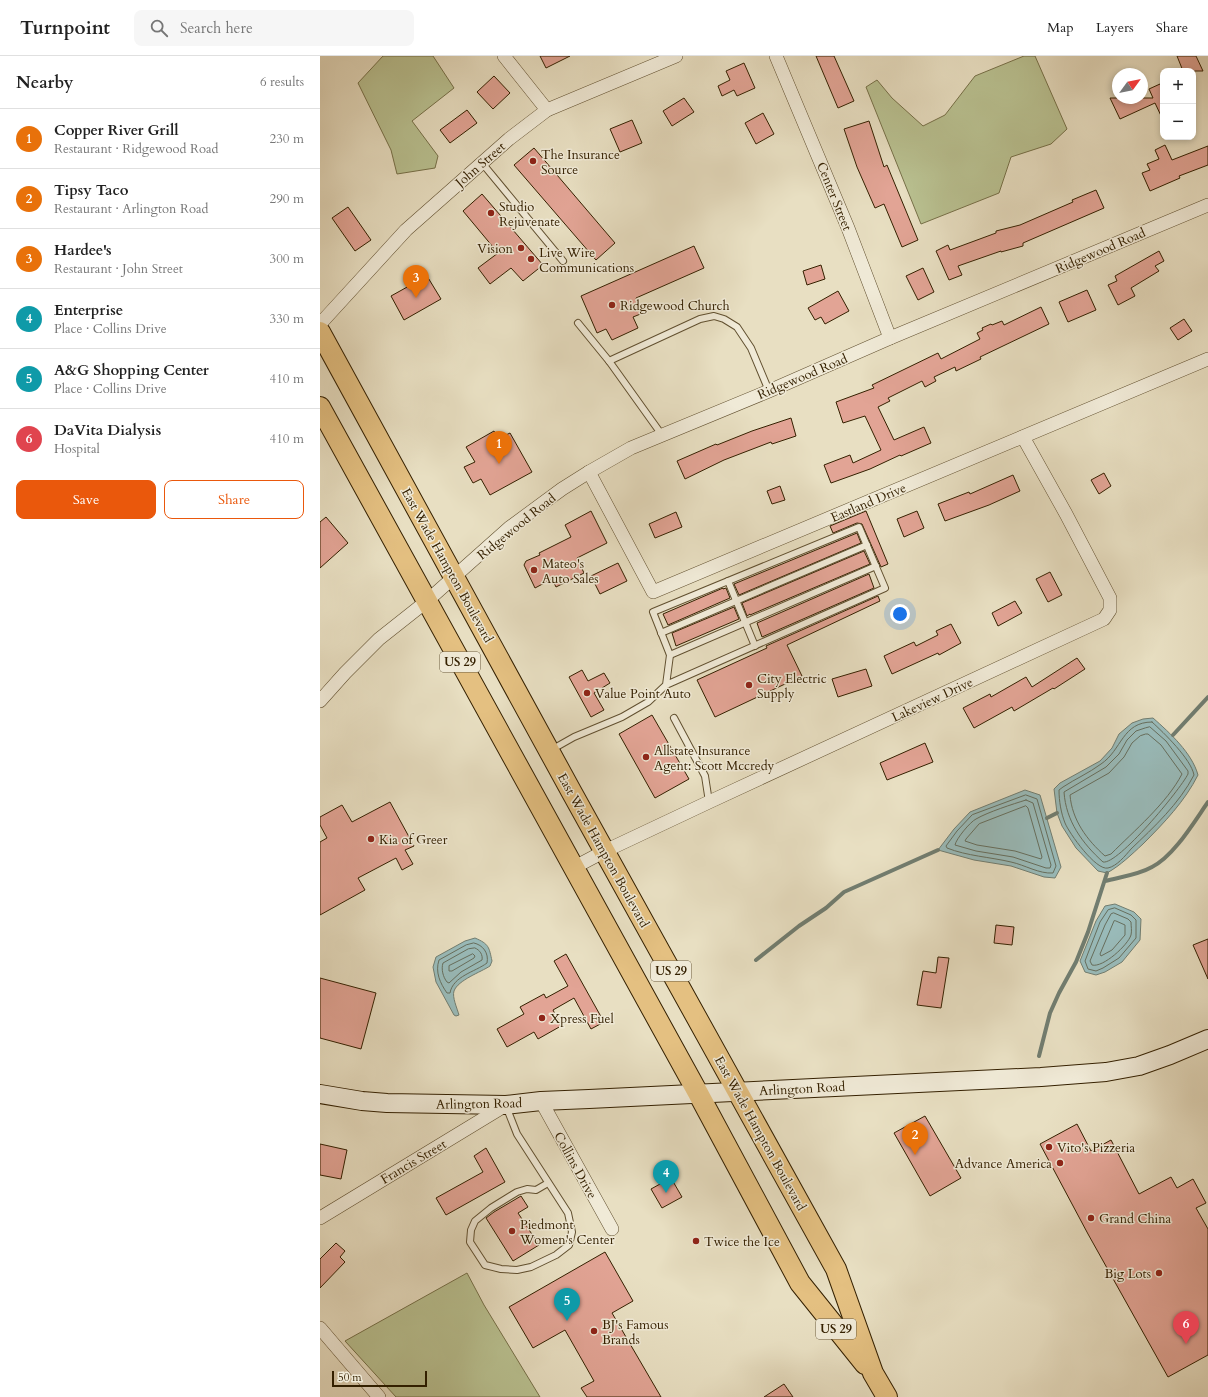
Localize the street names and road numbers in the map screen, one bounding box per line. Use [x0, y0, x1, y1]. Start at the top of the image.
street label: John Street [450, 138, 509, 193]
street label: Center Street [812, 159, 856, 233]
street label: Ridgewood Road [1053, 224, 1148, 278]
street label: Ridgewood Road [755, 350, 850, 404]
street label: Eastland Drive [828, 479, 909, 527]
street label: East Wade Hampton Boulevard [397, 485, 497, 646]
street label: Ridgewood Road [474, 489, 560, 564]
road number: US 29 [440, 652, 480, 672]
street label: Lakeview Drive [889, 673, 976, 727]
street label: East Wade Hampton Boulevard [553, 770, 653, 931]
road number: US 29 [651, 961, 691, 981]
street label: East Wade Hampton Boulevard [710, 1053, 810, 1214]
street label: Arlington Road [759, 1078, 846, 1100]
street label: Arlington Road [436, 1094, 522, 1114]
street label: Collins Drive [549, 1129, 601, 1202]
street label: Francis Street [377, 1135, 450, 1189]
road number: US 29 [816, 1319, 856, 1339]

